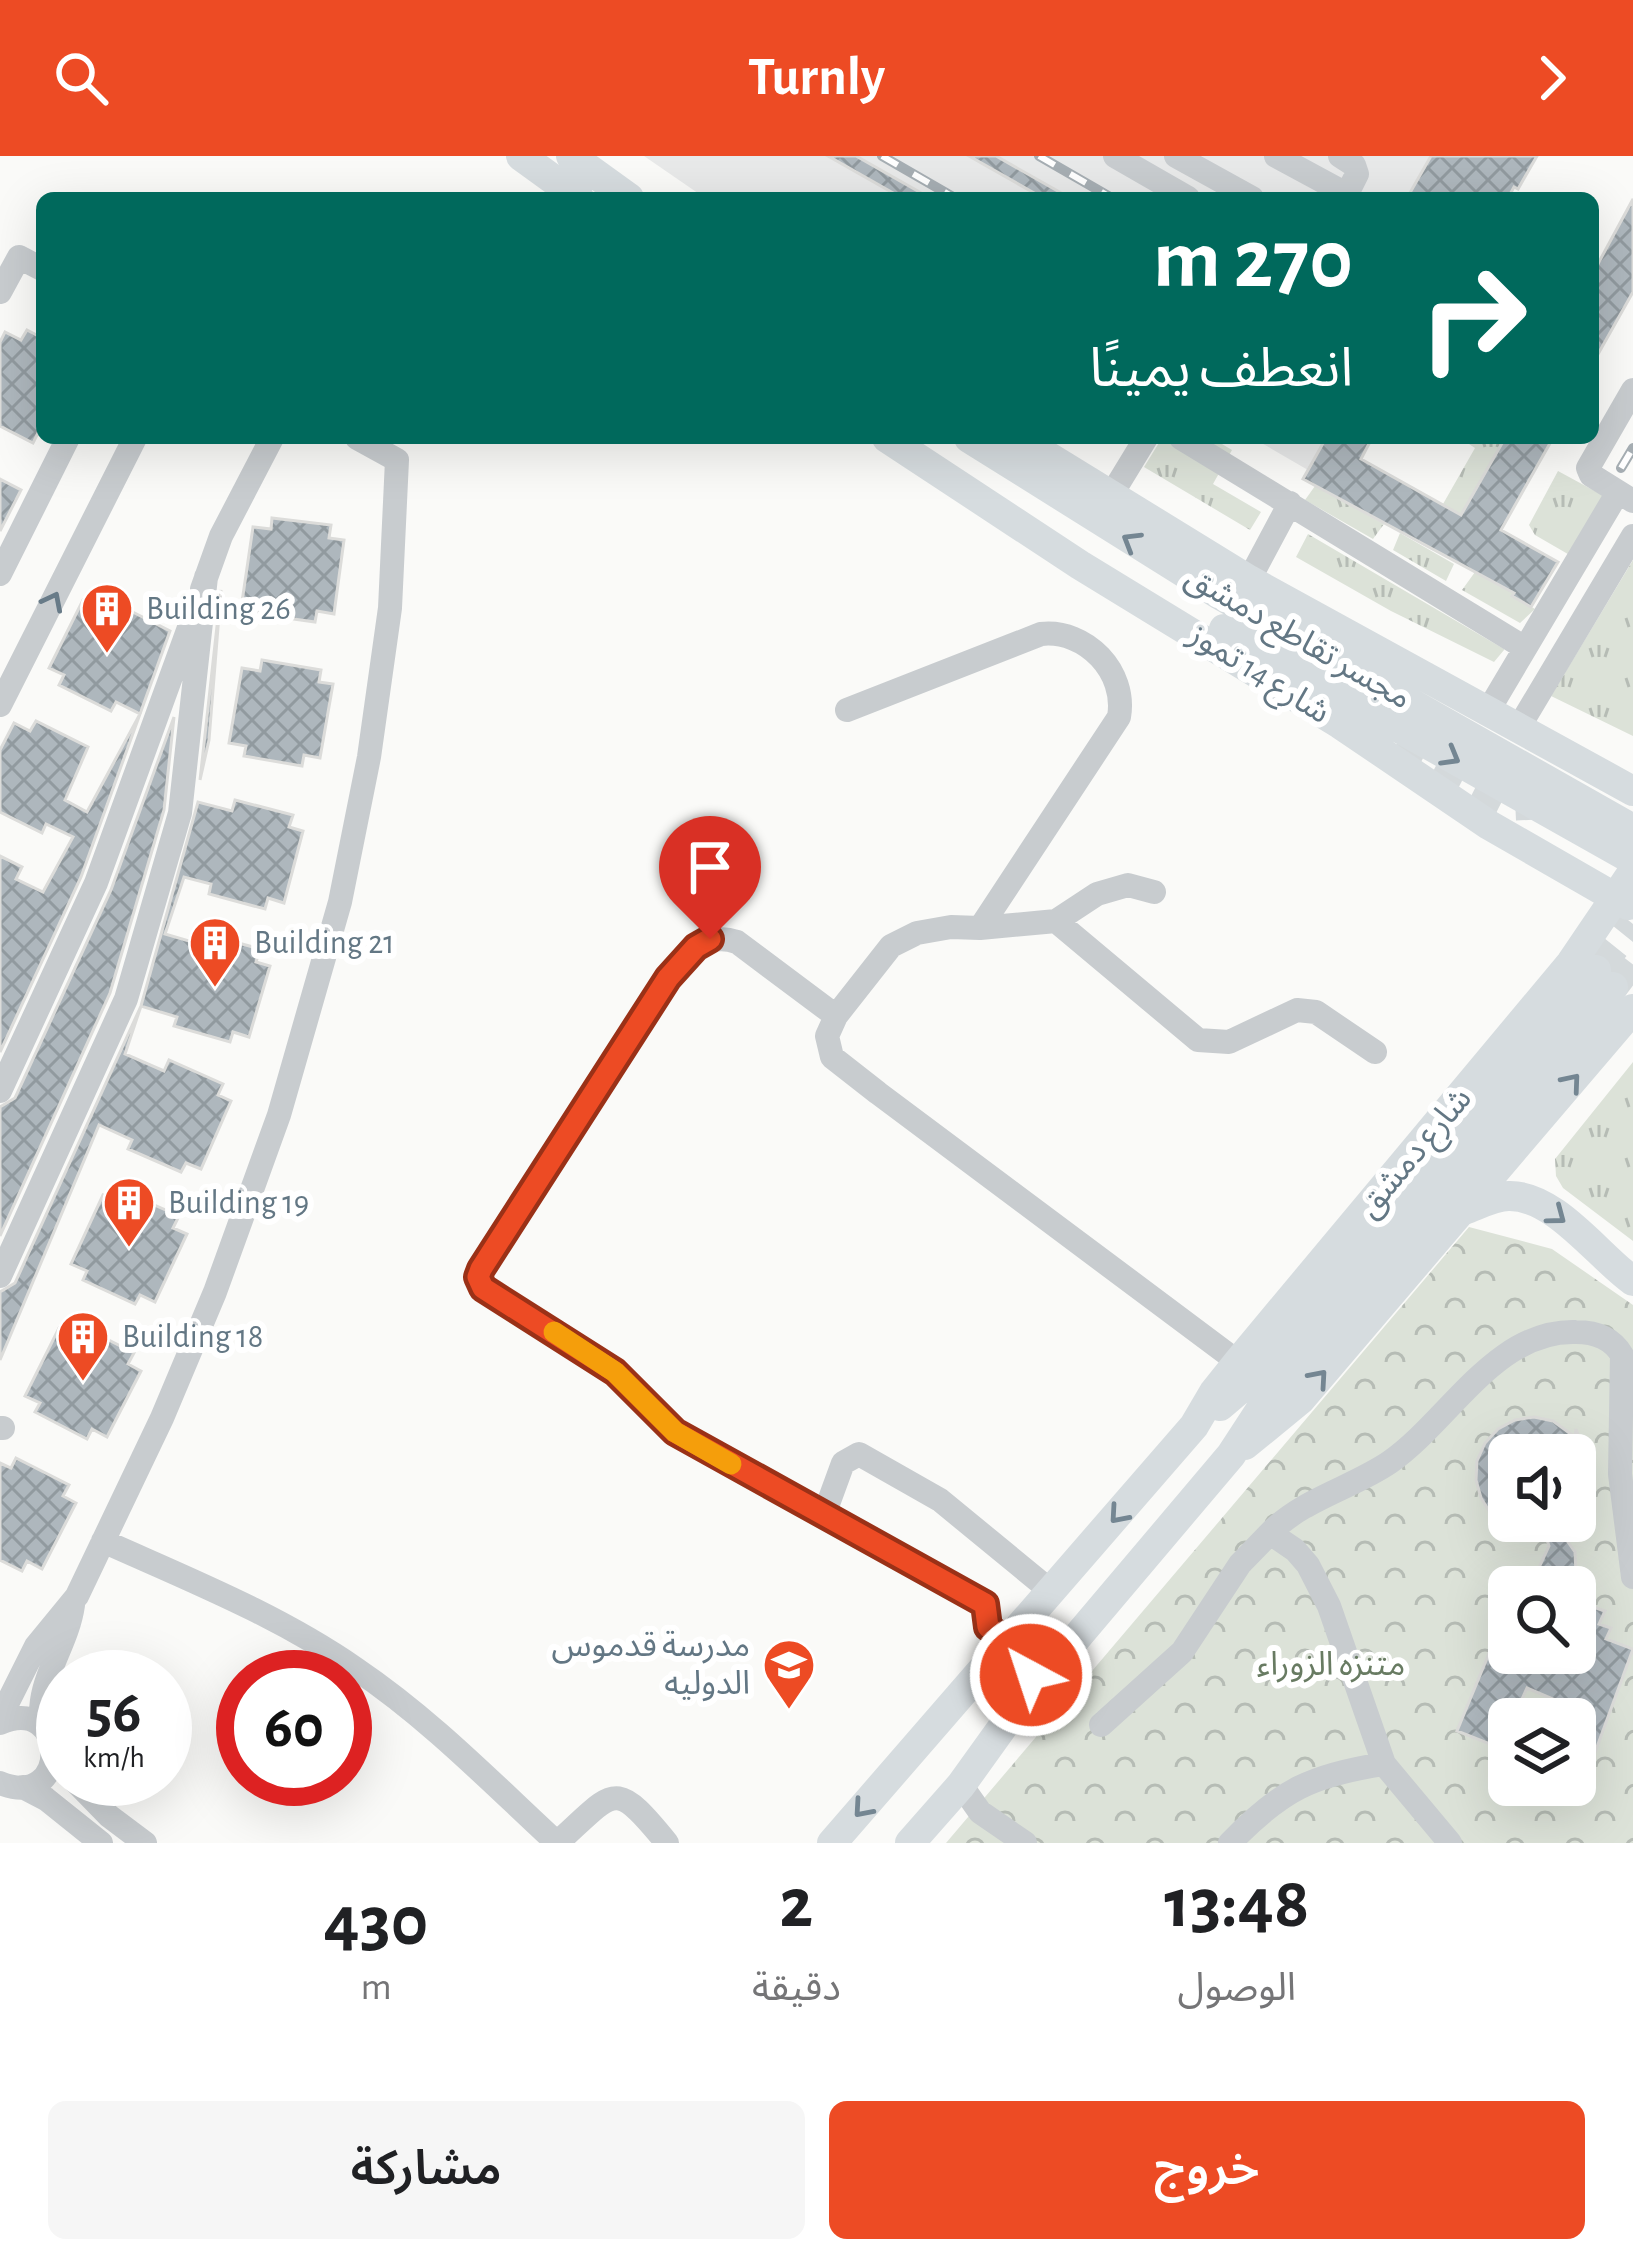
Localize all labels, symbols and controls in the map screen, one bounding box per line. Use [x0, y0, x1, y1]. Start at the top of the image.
icon: search [48, 45, 114, 111]
icon: forward [1519, 45, 1585, 111]
text: Turnly [748, 51, 885, 105]
text: 270 m [1153, 219, 1353, 303]
icon: right [1395, 240, 1551, 396]
text: انعطف يمينًا [1089, 343, 1353, 397]
one-way arrow [1122, 533, 1144, 555]
street label: مجسر تقاطع دمشق [1177, 560, 1416, 721]
building icon: Building 26 [79, 581, 135, 655]
one-way arrow [38, 592, 62, 613]
place label: Building 26 [146, 593, 291, 626]
street label: شارع 14 تموز [1179, 617, 1335, 735]
one-way arrow [1439, 743, 1460, 766]
pin [659, 816, 761, 939]
icon: arrive [677, 834, 743, 900]
building icon: Building 21 [187, 915, 243, 989]
place label: Building 21 [254, 927, 395, 960]
one-way arrow [1557, 1074, 1579, 1096]
street label: شارع دمشق [1352, 1082, 1483, 1228]
building icon: Building 19 [101, 1175, 157, 1249]
place label: Building 19 [168, 1187, 309, 1220]
one-way arrow [1543, 1202, 1565, 1224]
building icon: Building 18 [55, 1309, 111, 1383]
place label: Building 18 [122, 1321, 263, 1354]
one-way arrow [1304, 1370, 1326, 1392]
map controls [1488, 1434, 1596, 1806]
button: sound [1488, 1434, 1596, 1542]
one-way arrow [1110, 1501, 1132, 1523]
button: search [1488, 1566, 1596, 1674]
position arrow [968, 1612, 1094, 1738]
place label: مدرسة قدموس الدوليه [552, 1630, 750, 1702]
school or university icon: مدرسة قدموس الدوليه [761, 1637, 817, 1711]
park label: متنزه الزوراء [1257, 1649, 1405, 1683]
speed limit sign: 60 [216, 1650, 372, 1806]
text: 56 [87, 1683, 141, 1743]
button: layers [1488, 1698, 1596, 1806]
text: km/h [83, 1743, 145, 1773]
one-way arrow [855, 1795, 876, 1817]
text: 2 [779, 1868, 813, 1940]
text: 13:48 [1164, 1868, 1309, 1940]
text: 430 [324, 1886, 428, 1958]
text: m [360, 1968, 392, 2007]
text: دقيقة [752, 1969, 841, 2008]
text: الوصول [1178, 1969, 1296, 2008]
button: مشاركة [48, 2101, 805, 2239]
button: خروج [829, 2101, 1585, 2239]

